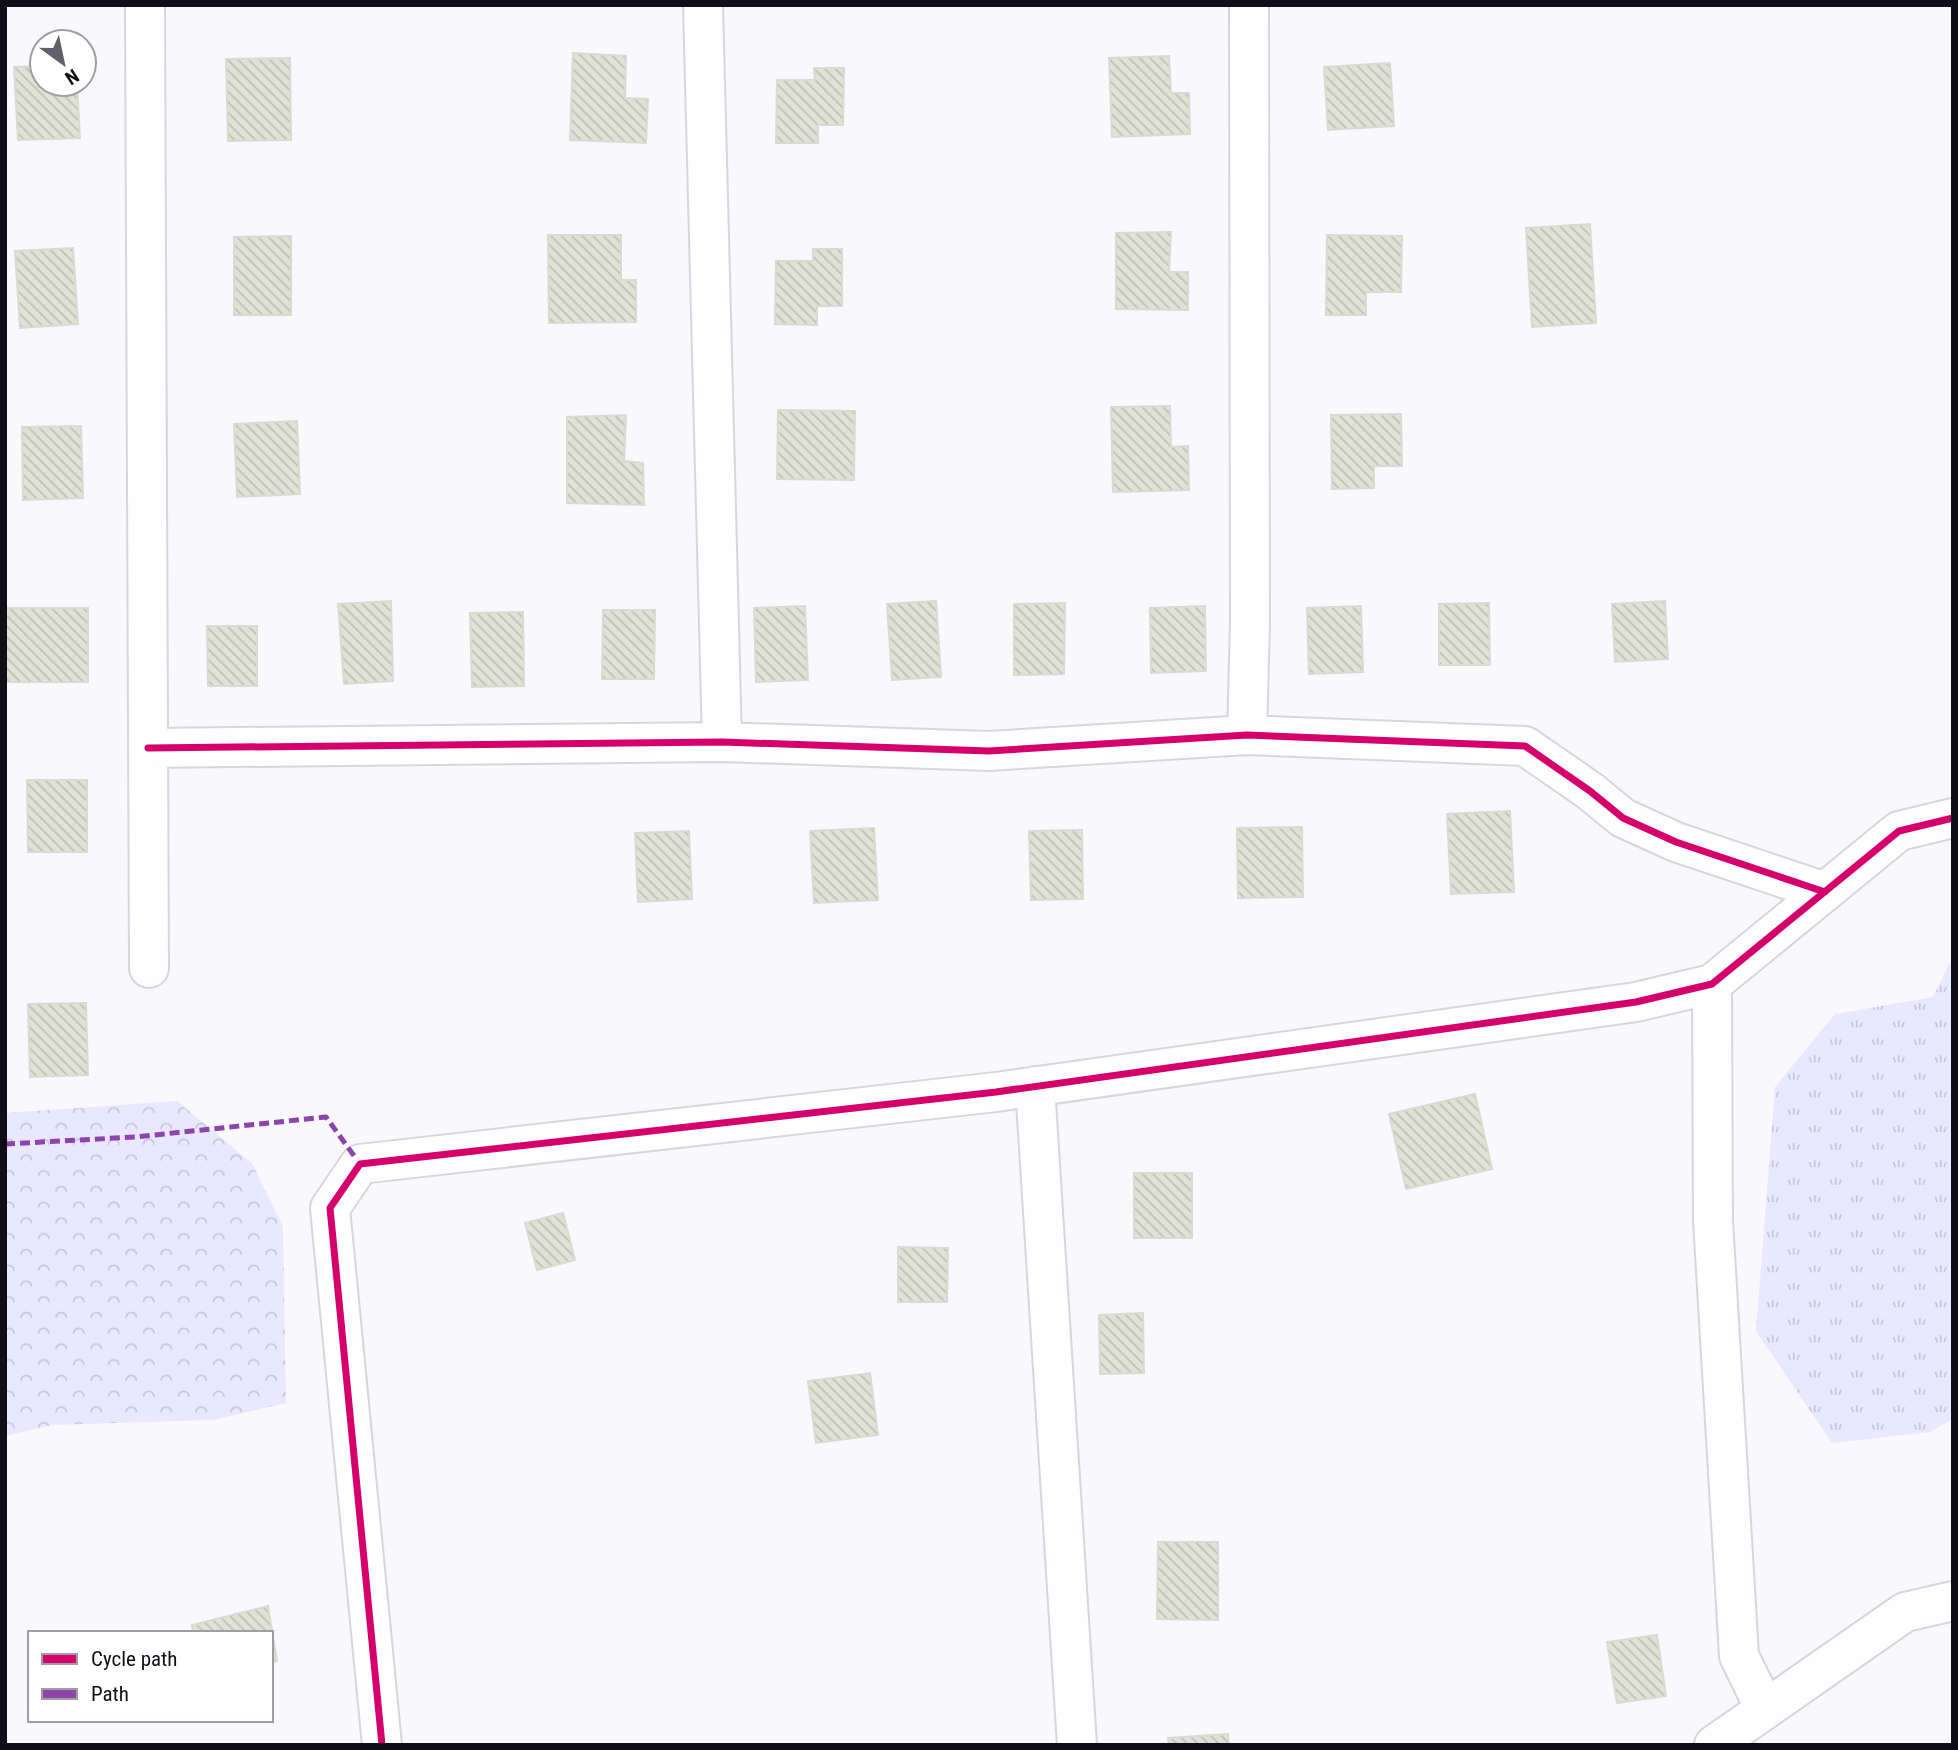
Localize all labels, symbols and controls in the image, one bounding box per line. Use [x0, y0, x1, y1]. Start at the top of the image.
north arrow [28, 28, 98, 98]
text: N [61, 64, 83, 90]
legend [28, 1631, 273, 1722]
text: Cycle path [91, 1647, 177, 1671]
text: Path [91, 1682, 129, 1706]

